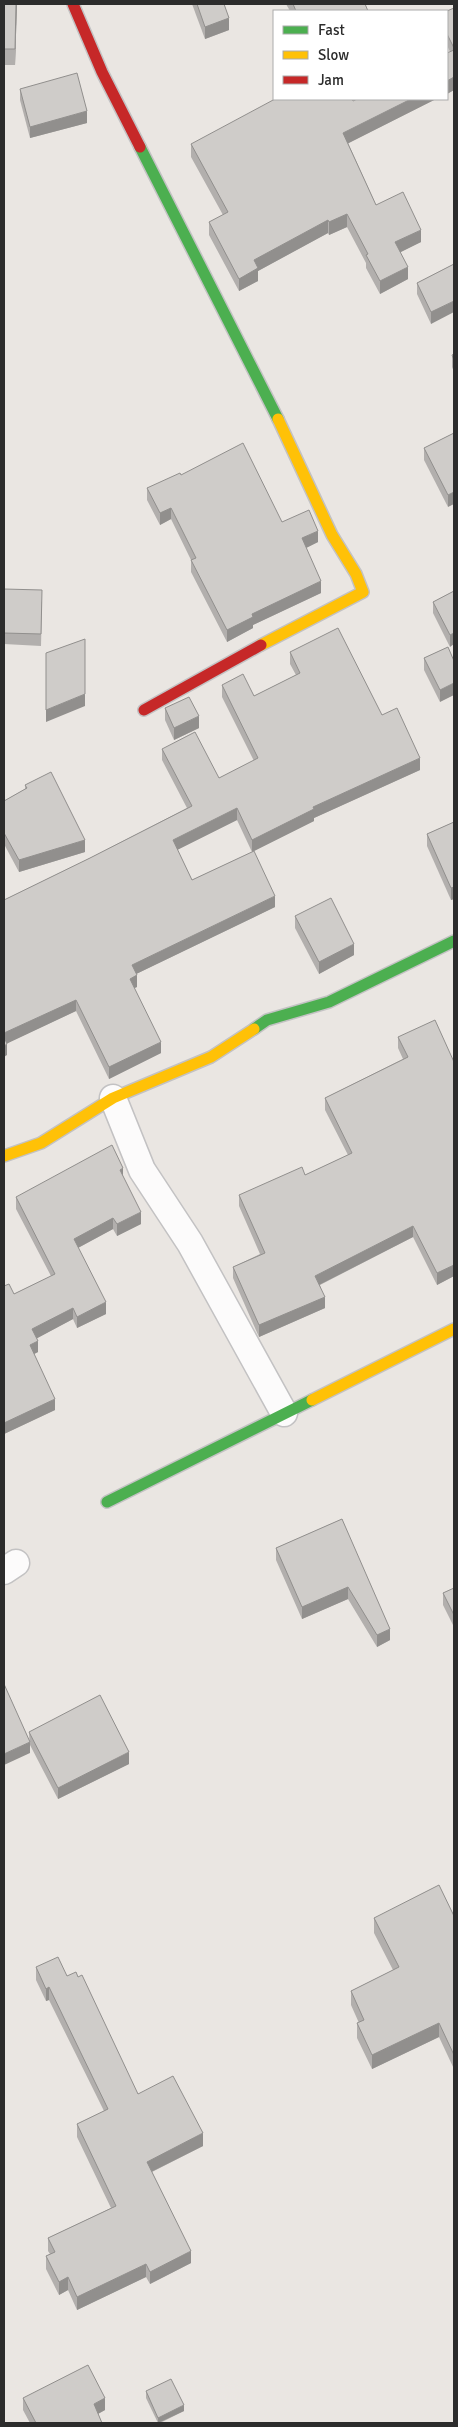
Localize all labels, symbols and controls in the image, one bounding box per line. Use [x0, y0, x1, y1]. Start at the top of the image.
legend [273, 10, 448, 100]
text: Fast [318, 21, 345, 39]
text: Slow [318, 46, 349, 64]
text: Jam [318, 71, 344, 89]

